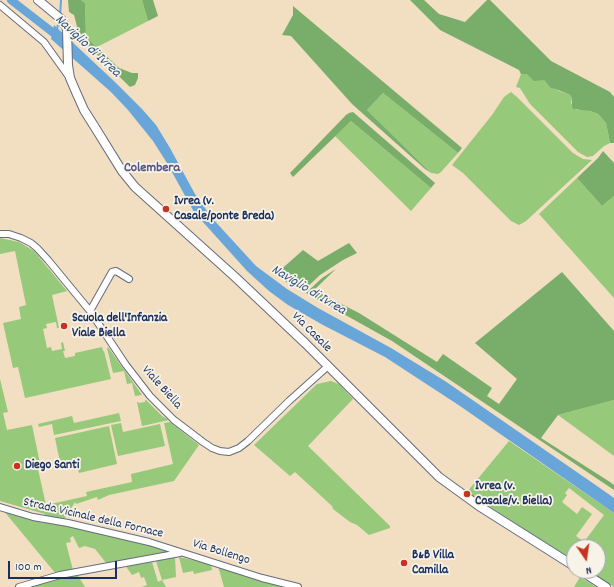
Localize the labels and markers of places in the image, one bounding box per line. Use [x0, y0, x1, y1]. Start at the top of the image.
place label: Ivrea (v. Casale/ponte Breda) [174, 194, 274, 225]
marker: Ivrea (v. Casale/ponte Breda) [161, 204, 171, 214]
place label: Scuola dell'Infanzia Viale Biella [72, 311, 167, 342]
marker: Scuola dell'Infanzia Viale Biella [59, 321, 69, 331]
place label: Diego Santi [25, 458, 79, 474]
marker: Diego Santi [12, 461, 22, 471]
place label: Ivrea (v. Casale/v. Biella) [475, 479, 552, 510]
marker: Ivrea (v. Casale/v. Biella) [462, 489, 472, 499]
place label: B&B Villa Camilla [412, 548, 454, 579]
marker: B&B Villa Camilla [399, 558, 409, 568]

